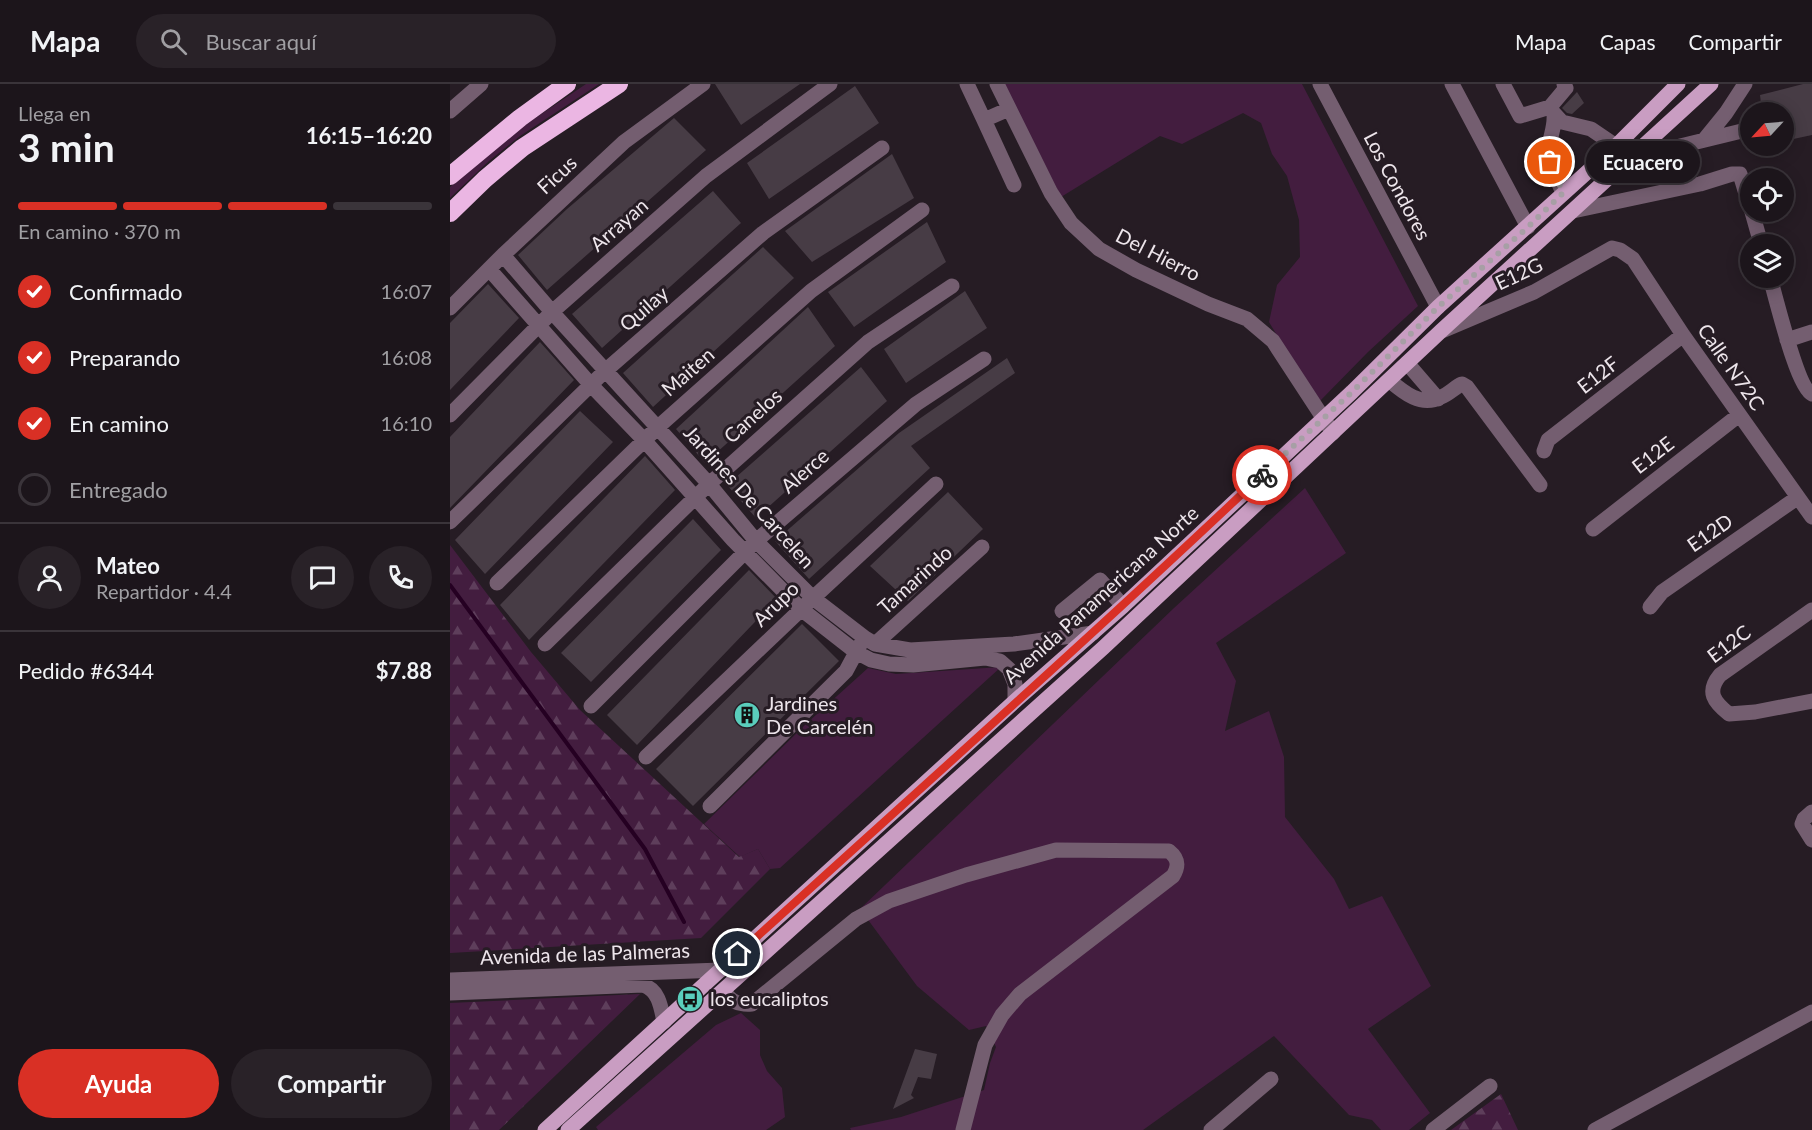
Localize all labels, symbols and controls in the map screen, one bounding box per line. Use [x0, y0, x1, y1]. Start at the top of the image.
search box [136, 14, 556, 68]
text: Mapa [30, 24, 100, 58]
icon: search [157, 25, 190, 58]
text: Buscar aquí [205, 28, 317, 55]
text: Mapa [1515, 29, 1567, 54]
text: Capas [1600, 29, 1656, 54]
text: Compartir [1689, 29, 1782, 54]
text: Llega en [18, 101, 91, 125]
north arrow [1740, 102, 1794, 156]
map controls [1740, 102, 1794, 288]
text: 16:15–16:20 [306, 122, 432, 149]
text: 3 min [18, 124, 115, 170]
street label: Los Condores [1359, 127, 1436, 244]
pin [1524, 136, 1575, 187]
callout: Ecuacero [1586, 141, 1700, 183]
icon: bag [1533, 145, 1566, 178]
street label: Ficus [532, 150, 581, 199]
text: Ecuacero [1603, 150, 1683, 174]
button: locate [1740, 168, 1794, 222]
street label: Arrayan [585, 193, 652, 256]
text: En camino · 370 m [18, 219, 181, 243]
street label: Del Hierro [1112, 223, 1205, 286]
button: layers [1740, 234, 1794, 288]
street label: E12G [1491, 252, 1546, 294]
icon: check [18, 275, 51, 308]
text: Confirmado [69, 278, 182, 305]
text: 16:07 [381, 279, 432, 303]
street label: Quilay [614, 280, 673, 336]
street label: Calle N72C [1693, 318, 1770, 414]
icon: check [18, 341, 51, 374]
street label: Maiten [656, 342, 719, 401]
text: Preparando [69, 344, 180, 371]
text: 16:08 [381, 345, 432, 369]
street label: E12F [1572, 351, 1623, 398]
street label: Canelos [718, 383, 786, 448]
icon: check [18, 407, 51, 440]
text: En camino [69, 410, 169, 437]
text: 16:10 [381, 411, 432, 435]
street label: Jardines De Carcelen [679, 420, 820, 573]
street label: E12E [1627, 430, 1678, 478]
street label: Alerce [775, 443, 833, 498]
courier [1232, 445, 1292, 505]
icon: bike [1246, 459, 1279, 492]
text: Entregado [69, 476, 168, 503]
street label: Avenida Panamericana Norte [998, 500, 1203, 688]
street label: E12D [1682, 508, 1737, 556]
street label: Tamarindo [872, 540, 956, 619]
button: person [18, 546, 81, 609]
button: chat [291, 546, 354, 609]
button: phone [369, 546, 432, 609]
text: Mateo [96, 552, 160, 579]
street label: Arupo [747, 576, 803, 631]
text: Repartidor · 4.4 [96, 579, 232, 603]
street label: E12C [1702, 619, 1755, 667]
text: Pedido #6344 [18, 657, 154, 684]
text: $7.88 [376, 657, 432, 684]
place label: Jardines De Carcelén [766, 691, 873, 738]
building icon: Jardines De Carcelén [732, 700, 762, 730]
pin [712, 928, 763, 979]
street label: Avenida de las Palmeras [480, 937, 690, 969]
icon: home [721, 937, 754, 970]
bus stop icon: los eucaliptos [675, 984, 705, 1014]
place label: los eucaliptos [710, 986, 829, 1010]
button: Ayuda [18, 1049, 219, 1118]
button: Compartir [231, 1049, 432, 1118]

